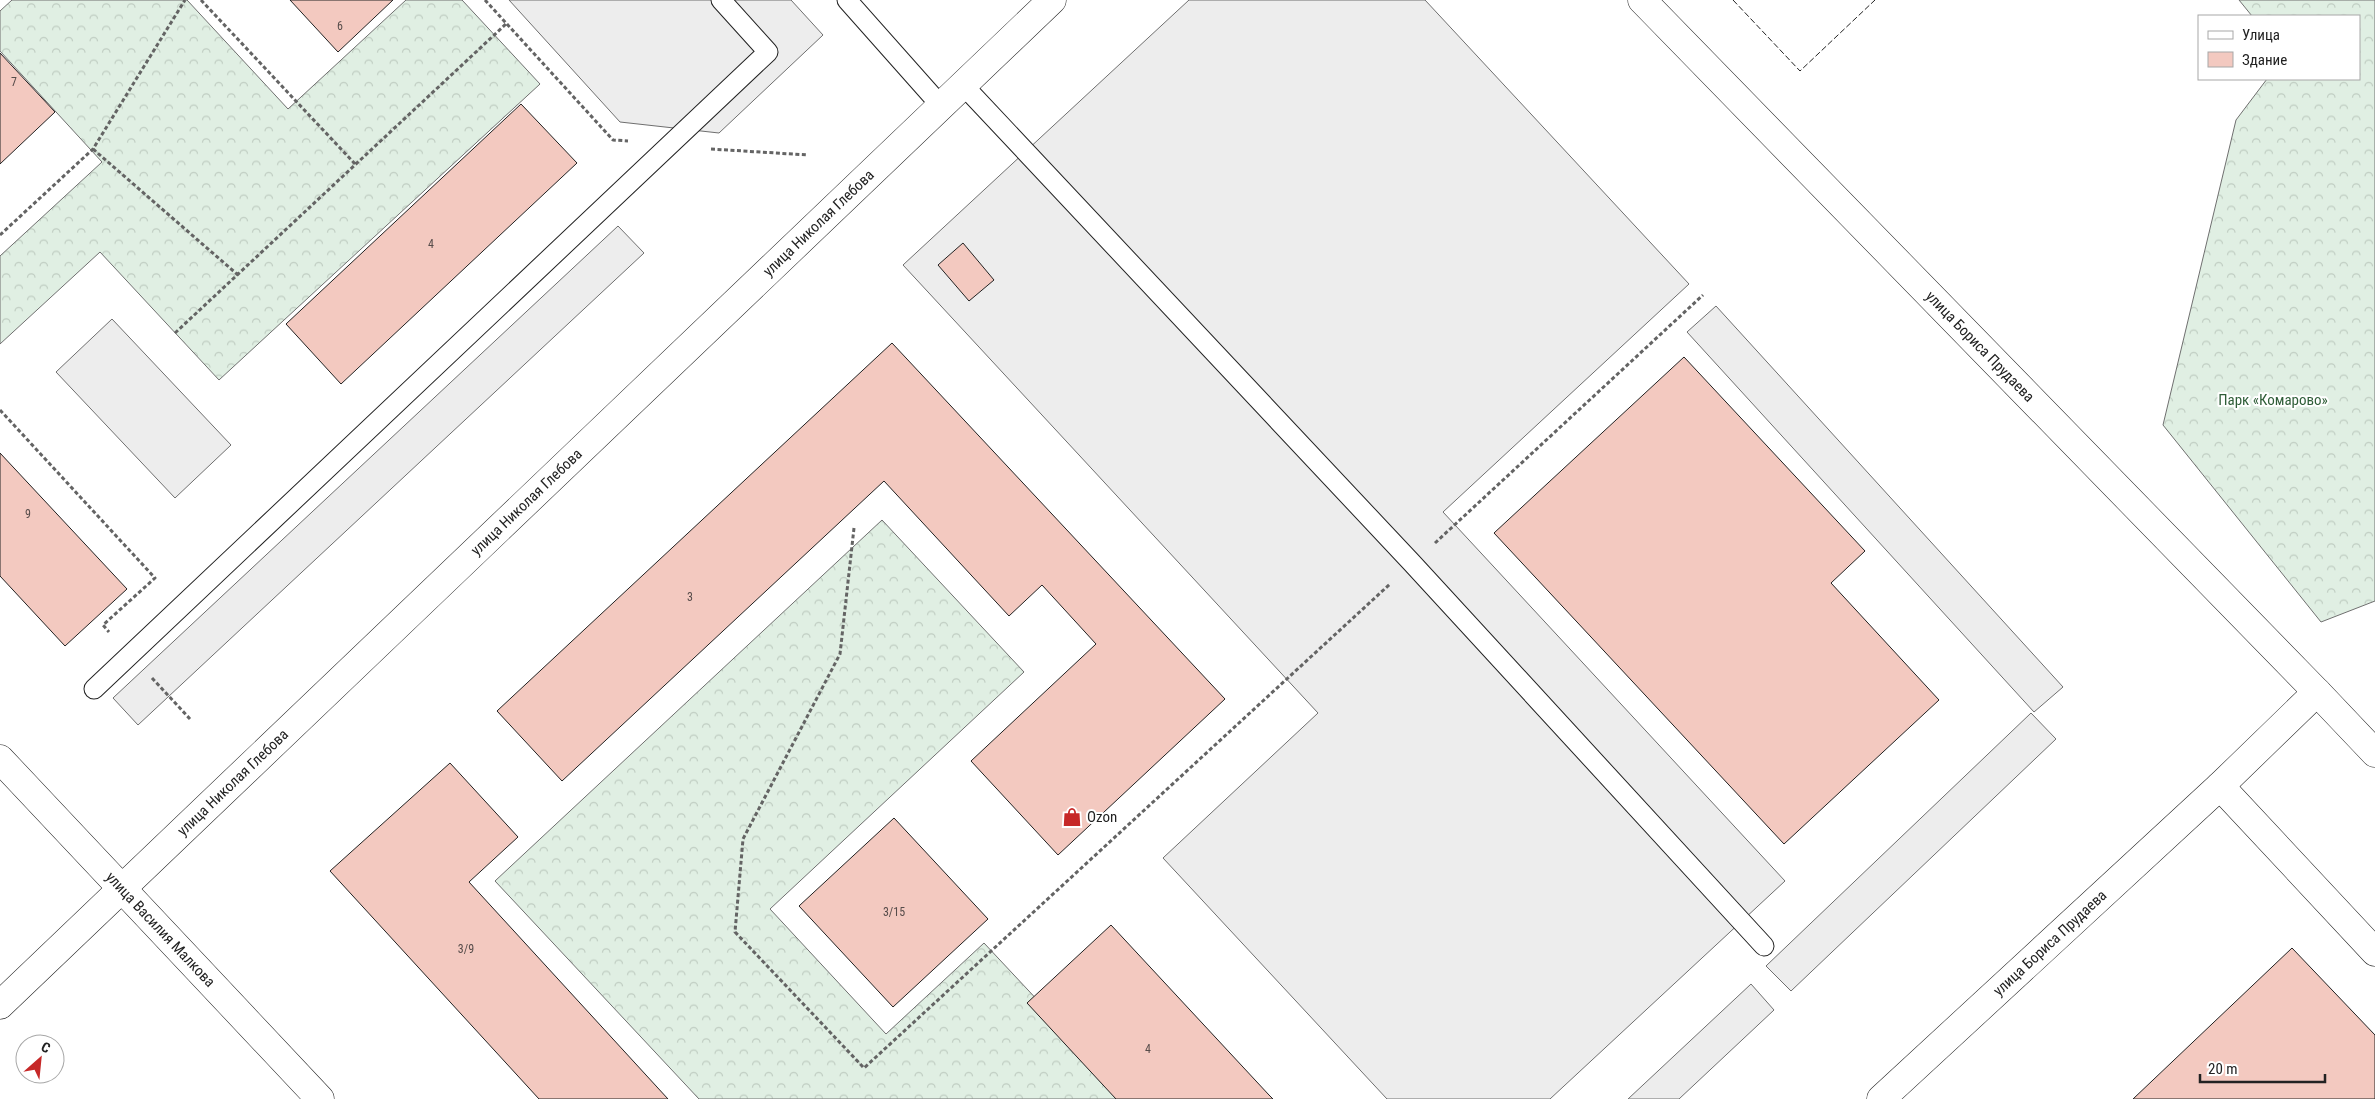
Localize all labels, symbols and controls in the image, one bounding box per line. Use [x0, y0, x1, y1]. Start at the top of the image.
legend [2198, 15, 2360, 80]
house number: 6 [337, 19, 343, 33]
text: Улица [2242, 26, 2280, 44]
text: Здание [2242, 51, 2287, 69]
house number: 7 [11, 75, 17, 89]
street label: улица Николая Глебова [759, 166, 878, 280]
house number: 4 [428, 237, 434, 251]
street label: улица Бориса Прудаева [1922, 287, 2038, 406]
park label: Парк «Комарово» [2218, 391, 2328, 409]
street label: улица Николая Глебова [467, 445, 586, 559]
house number: 9 [25, 507, 31, 521]
house number: 3 [687, 590, 693, 604]
street label: улица Николая Глебова [174, 725, 292, 840]
shop icon: Ozon [1061, 806, 1083, 828]
place label: Ozon [1087, 808, 1117, 826]
street label: улица Василия Малкова [102, 868, 219, 991]
street label: улица Бориса Прудаева [1990, 886, 2110, 1000]
house number: 3/15 [883, 905, 905, 919]
house number: 3/9 [458, 942, 474, 956]
north arrow [15, 1034, 65, 1084]
text: С [39, 1038, 53, 1056]
house number: 4 [1145, 1042, 1151, 1056]
scale bar [2200, 1052, 2325, 1084]
text: 20 m [2208, 1060, 2238, 1078]

